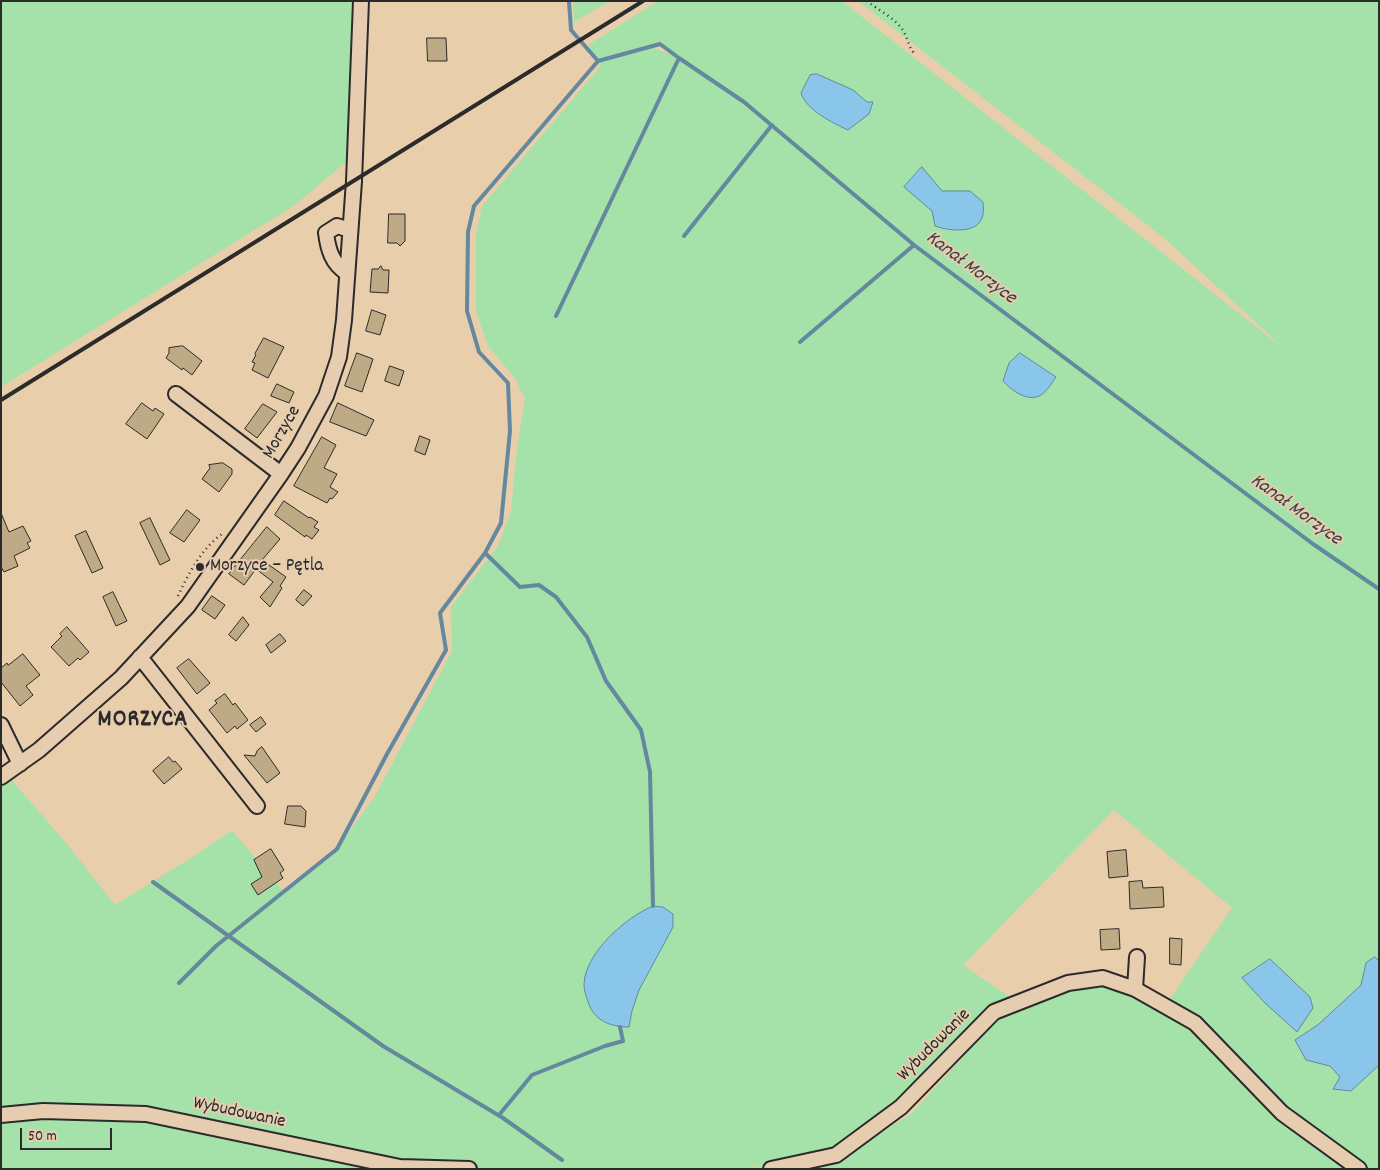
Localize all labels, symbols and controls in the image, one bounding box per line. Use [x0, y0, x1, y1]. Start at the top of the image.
water label: Kanał Morzyce [920, 227, 1020, 311]
street label: Morzyce [259, 402, 307, 464]
water label: Kanał Morzyce [1244, 470, 1346, 552]
place label: Morzyce – Pętla [210, 556, 323, 578]
marker: Morzyce – Pętla [194, 561, 206, 573]
district label: MORZYCA [97, 708, 189, 736]
street label: Wybudowanie [894, 1005, 976, 1087]
street label: Wybudowanie [191, 1093, 287, 1135]
scale bar [22, 1118, 115, 1150]
text: 50 m [28, 1126, 57, 1148]

